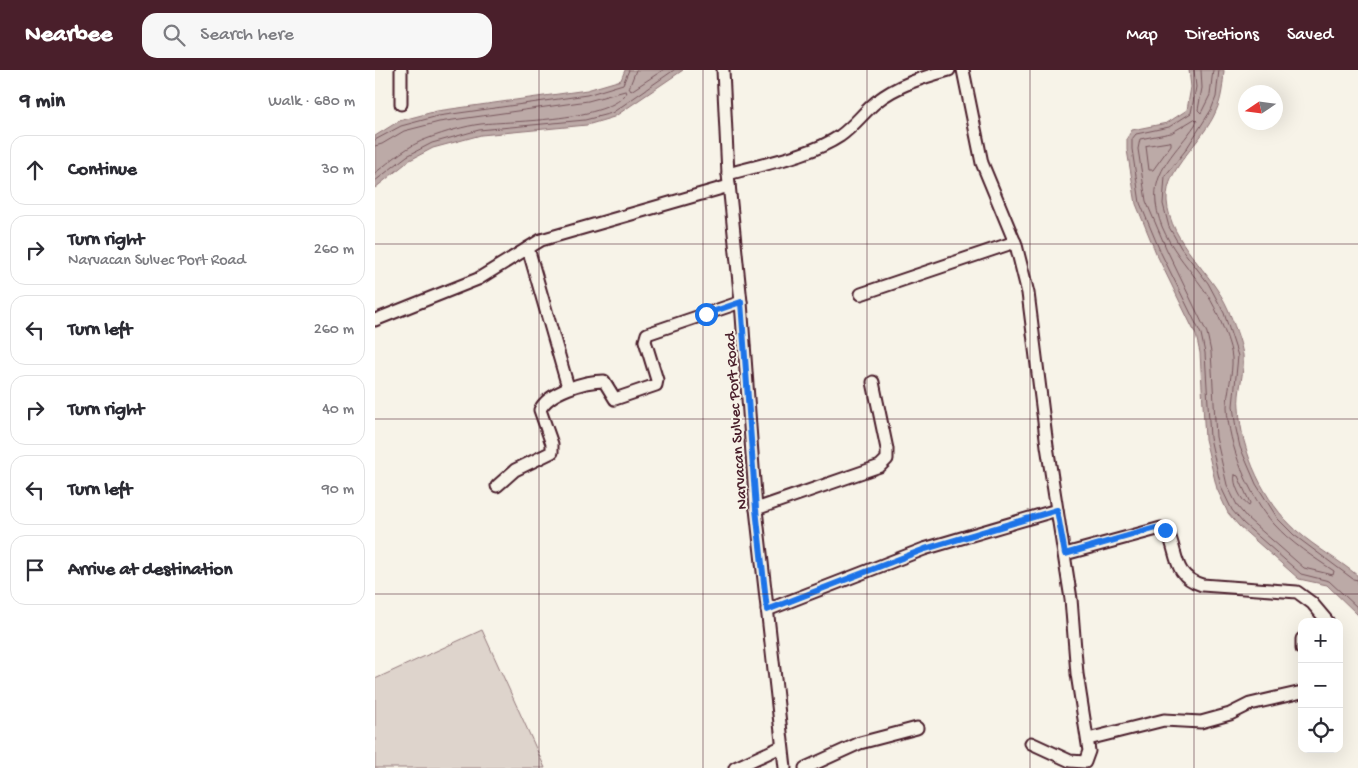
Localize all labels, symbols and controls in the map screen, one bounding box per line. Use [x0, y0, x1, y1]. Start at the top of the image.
search box [142, 13, 492, 58]
text: Nearbee [25, 21, 112, 50]
icon: search [160, 21, 188, 49]
text: Search here [200, 24, 294, 47]
text: Map [1126, 25, 1158, 46]
text: Directions [1186, 25, 1259, 46]
text: Saved [1287, 25, 1333, 46]
north arrow [1238, 85, 1283, 130]
text: 9 min [20, 90, 65, 115]
text: Walk · 680 m [268, 93, 355, 112]
icon: ahead [21, 156, 49, 184]
text: Continue [68, 159, 137, 182]
text: 30 m [321, 161, 354, 180]
text: Turn right [68, 229, 144, 252]
icon: right [21, 236, 49, 264]
text: 260 m [314, 241, 354, 260]
text: Narvacan Sulvec Port Road [68, 252, 246, 271]
route start [695, 303, 718, 326]
icon: left [21, 316, 49, 344]
text: Turn left [68, 319, 132, 342]
text: 260 m [314, 321, 354, 340]
street label: Narvacan Sulvec Port Road [722, 330, 753, 510]
icon: right [21, 396, 49, 424]
text: Turn right [68, 399, 144, 422]
text: 40 m [322, 401, 354, 420]
icon: left [21, 476, 49, 504]
text: Turn left [68, 479, 132, 502]
text: 90 m [322, 481, 354, 500]
route end [1154, 519, 1177, 542]
icon: arrive [21, 556, 49, 584]
text: Arrive at destination [68, 559, 232, 582]
map controls [1298, 618, 1343, 753]
button: + [1298, 618, 1343, 663]
button: − [1298, 663, 1343, 708]
button: locate [1298, 708, 1343, 753]

